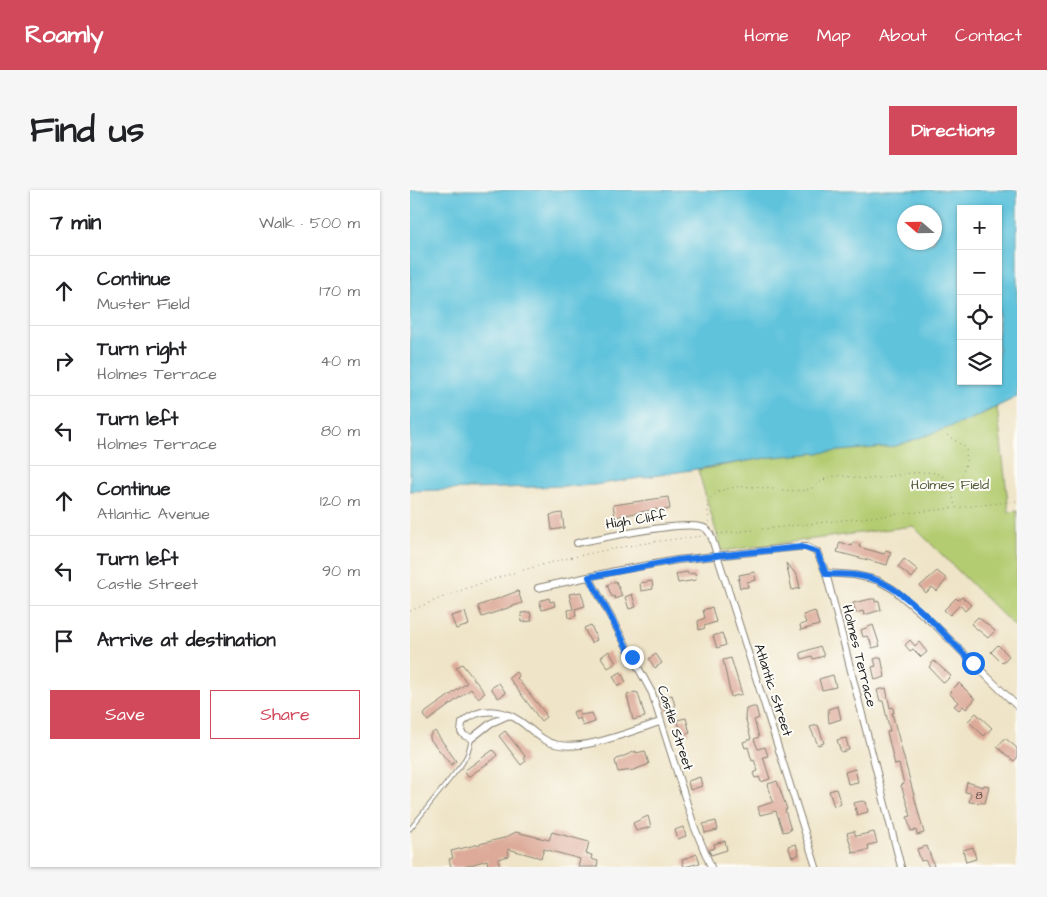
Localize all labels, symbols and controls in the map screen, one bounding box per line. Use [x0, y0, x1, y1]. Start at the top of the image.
text: Roamly [25, 18, 103, 52]
text: Home [744, 23, 789, 48]
text: Map [817, 23, 851, 48]
text: About [879, 23, 927, 48]
text: Contact [955, 23, 1022, 48]
text: Find us [30, 106, 144, 155]
button: Directions [889, 106, 1017, 155]
north arrow [897, 205, 942, 250]
map controls [957, 205, 1002, 385]
button: + [957, 205, 1002, 250]
text: 7 min [50, 208, 101, 237]
text: Walk · 500 m [259, 212, 360, 234]
button: − [957, 250, 1002, 295]
text: Continue [97, 266, 171, 293]
icon: ahead [50, 277, 78, 305]
text: 170 m [319, 280, 360, 302]
text: Muster Field [97, 293, 190, 315]
button: locate [957, 295, 1002, 340]
text: Turn right [97, 336, 186, 363]
button: layers [957, 340, 1002, 385]
icon: right [50, 347, 78, 375]
text: 40 m [320, 350, 360, 372]
text: Holmes Terrace [97, 363, 217, 385]
text: Turn left [97, 406, 178, 433]
icon: left [50, 417, 78, 445]
text: 80 m [321, 420, 360, 442]
text: Holmes Terrace [97, 433, 217, 455]
park label: Holmes Field [911, 475, 989, 495]
text: Continue [97, 476, 171, 503]
icon: ahead [50, 487, 78, 515]
text: 120 m [320, 490, 360, 512]
text: Atlantic Avenue [97, 503, 210, 525]
street label: High Cliff [604, 505, 668, 535]
text: Turn left [97, 546, 178, 573]
icon: left [50, 557, 78, 585]
text: 90 m [322, 560, 360, 582]
text: Castle Street [97, 573, 198, 595]
street label: Holmes Terrace [837, 603, 882, 710]
icon: arrive [50, 627, 78, 655]
text: Arrive at destination [97, 627, 276, 654]
street label: Atlantic Street [749, 641, 798, 739]
route end [621, 646, 644, 669]
route start [962, 652, 985, 675]
street label: Castle Street [652, 683, 698, 773]
button: Save [50, 690, 200, 739]
button: Share [210, 690, 360, 739]
house number: 8 [975, 788, 983, 803]

